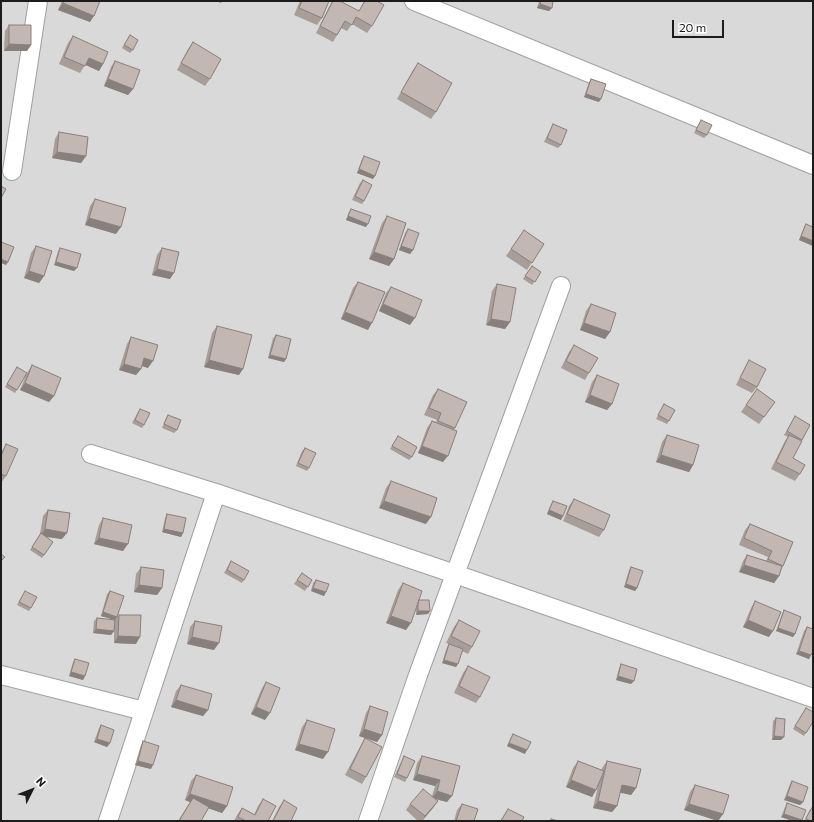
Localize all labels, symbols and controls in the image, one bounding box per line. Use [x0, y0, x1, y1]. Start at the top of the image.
scale bar [674, 12, 726, 38]
text: 20 m [679, 20, 706, 34]
north arrow [12, 770, 52, 810]
text: N [34, 774, 49, 789]

